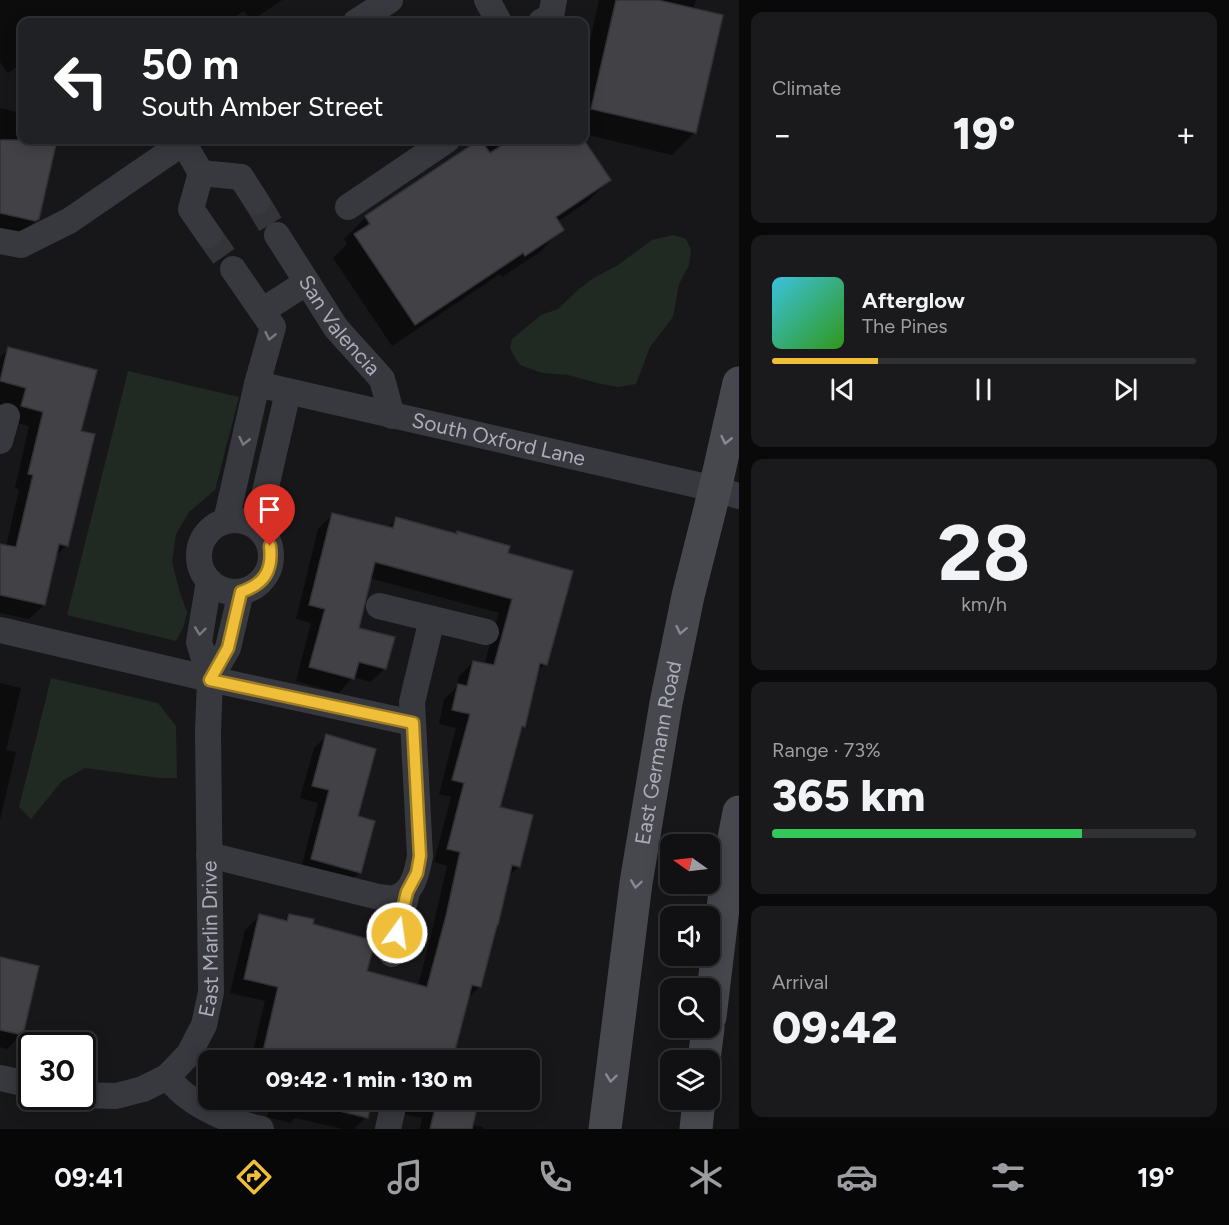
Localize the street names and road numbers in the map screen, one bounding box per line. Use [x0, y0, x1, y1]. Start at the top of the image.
street label: San Valencia [294, 270, 386, 380]
street label: South Oxford Lane [410, 407, 588, 471]
street label: East Germann Road [630, 659, 686, 847]
street label: East Marlin Drive [193, 860, 223, 1019]

